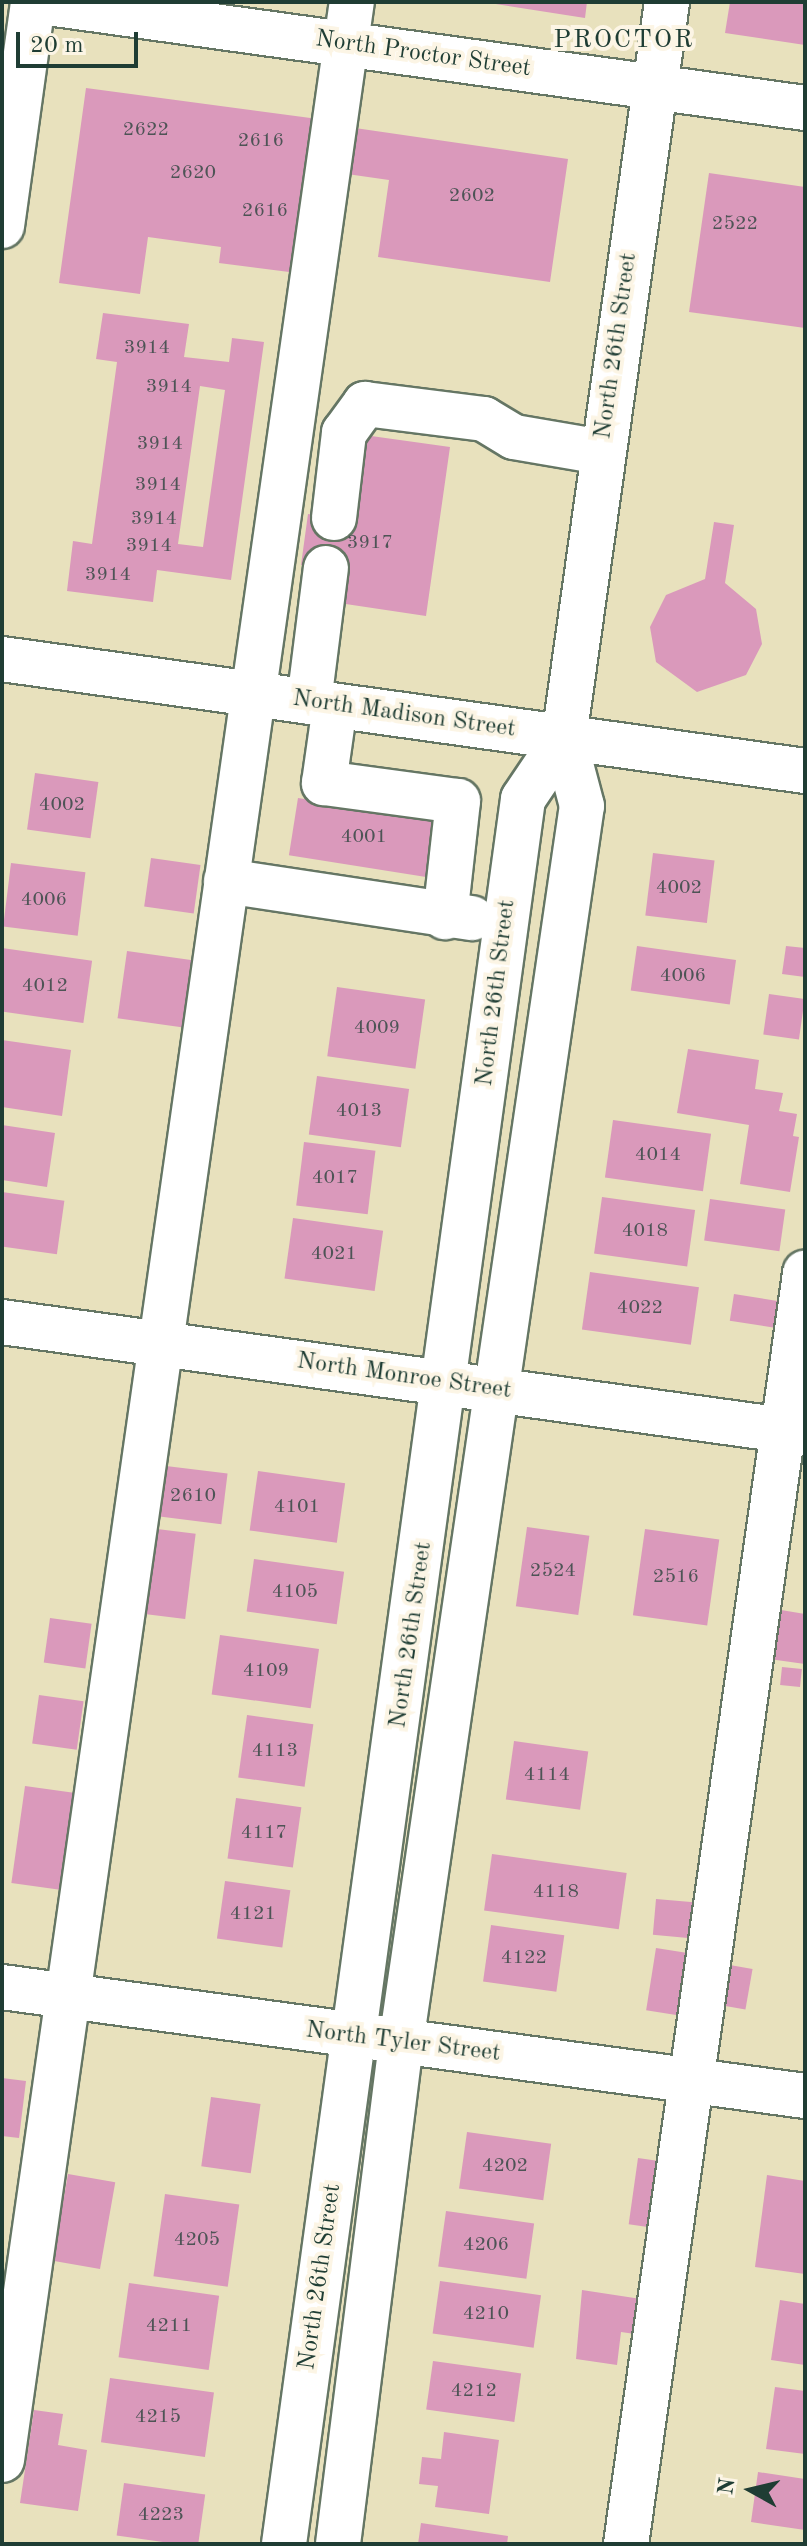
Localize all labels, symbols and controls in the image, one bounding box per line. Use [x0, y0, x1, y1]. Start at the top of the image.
scale bar [20, 16, 142, 66]
district label: PROCTOR [553, 25, 695, 57]
street label: North Proctor Street [313, 26, 533, 84]
text: 20 m [30, 34, 84, 58]
house number: 2622 [123, 118, 169, 142]
house number: 2616 [238, 129, 284, 153]
house number: 2620 [170, 161, 216, 185]
house number: 2602 [449, 184, 495, 208]
house number: 2616 [242, 199, 288, 223]
house number: 2522 [712, 212, 758, 236]
street label: North 26th Street [590, 251, 644, 441]
house number: 3914 [124, 336, 170, 360]
house number: 3914 [146, 375, 192, 399]
house number: 3914 [137, 432, 183, 456]
house number: 3914 [135, 473, 181, 497]
house number: 3914 [131, 507, 177, 531]
house number: 3917 [347, 531, 393, 555]
house number: 3914 [126, 534, 172, 558]
house number: 3914 [85, 563, 131, 587]
street label: North Madison Street [291, 685, 517, 745]
house number: 4002 [39, 793, 85, 817]
house number: 4001 [341, 825, 387, 849]
house number: 4002 [656, 876, 702, 900]
house number: 4006 [21, 888, 67, 912]
street label: North 26th Street [471, 898, 523, 1088]
house number: 4006 [660, 964, 706, 988]
house number: 4012 [22, 974, 68, 998]
house number: 4009 [354, 1016, 400, 1040]
house number: 4013 [336, 1099, 382, 1123]
house number: 4014 [635, 1143, 681, 1167]
house number: 4017 [312, 1166, 358, 1190]
house number: 4018 [622, 1219, 668, 1243]
house number: 4021 [311, 1242, 357, 1266]
house number: 4022 [617, 1296, 663, 1320]
street label: North Monroe Street [295, 1348, 513, 1406]
house number: 2610 [170, 1484, 216, 1508]
house number: 4101 [274, 1495, 320, 1519]
street label: North 26th Street [385, 1540, 439, 1730]
house number: 2524 [530, 1559, 576, 1583]
house number: 2516 [653, 1565, 699, 1589]
house number: 4105 [272, 1580, 318, 1604]
house number: 4109 [243, 1659, 289, 1683]
house number: 4113 [252, 1739, 298, 1763]
house number: 4114 [524, 1763, 570, 1787]
house number: 4117 [241, 1821, 287, 1845]
house number: 4118 [533, 1880, 579, 1904]
house number: 4121 [230, 1902, 276, 1926]
house number: 4122 [501, 1946, 547, 1970]
street label: North Tyler Street [304, 2017, 502, 2069]
house number: 4202 [482, 2154, 528, 2178]
street label: North 26th Street [294, 2182, 348, 2372]
house number: 4205 [174, 2228, 220, 2252]
house number: 4206 [463, 2233, 509, 2257]
house number: 4210 [463, 2302, 509, 2326]
house number: 4211 [146, 2314, 192, 2338]
house number: 4212 [451, 2379, 497, 2403]
house number: 4215 [135, 2405, 181, 2429]
north arrow [711, 2450, 791, 2530]
text: N [715, 2477, 739, 2497]
house number: 4223 [138, 2503, 184, 2527]

